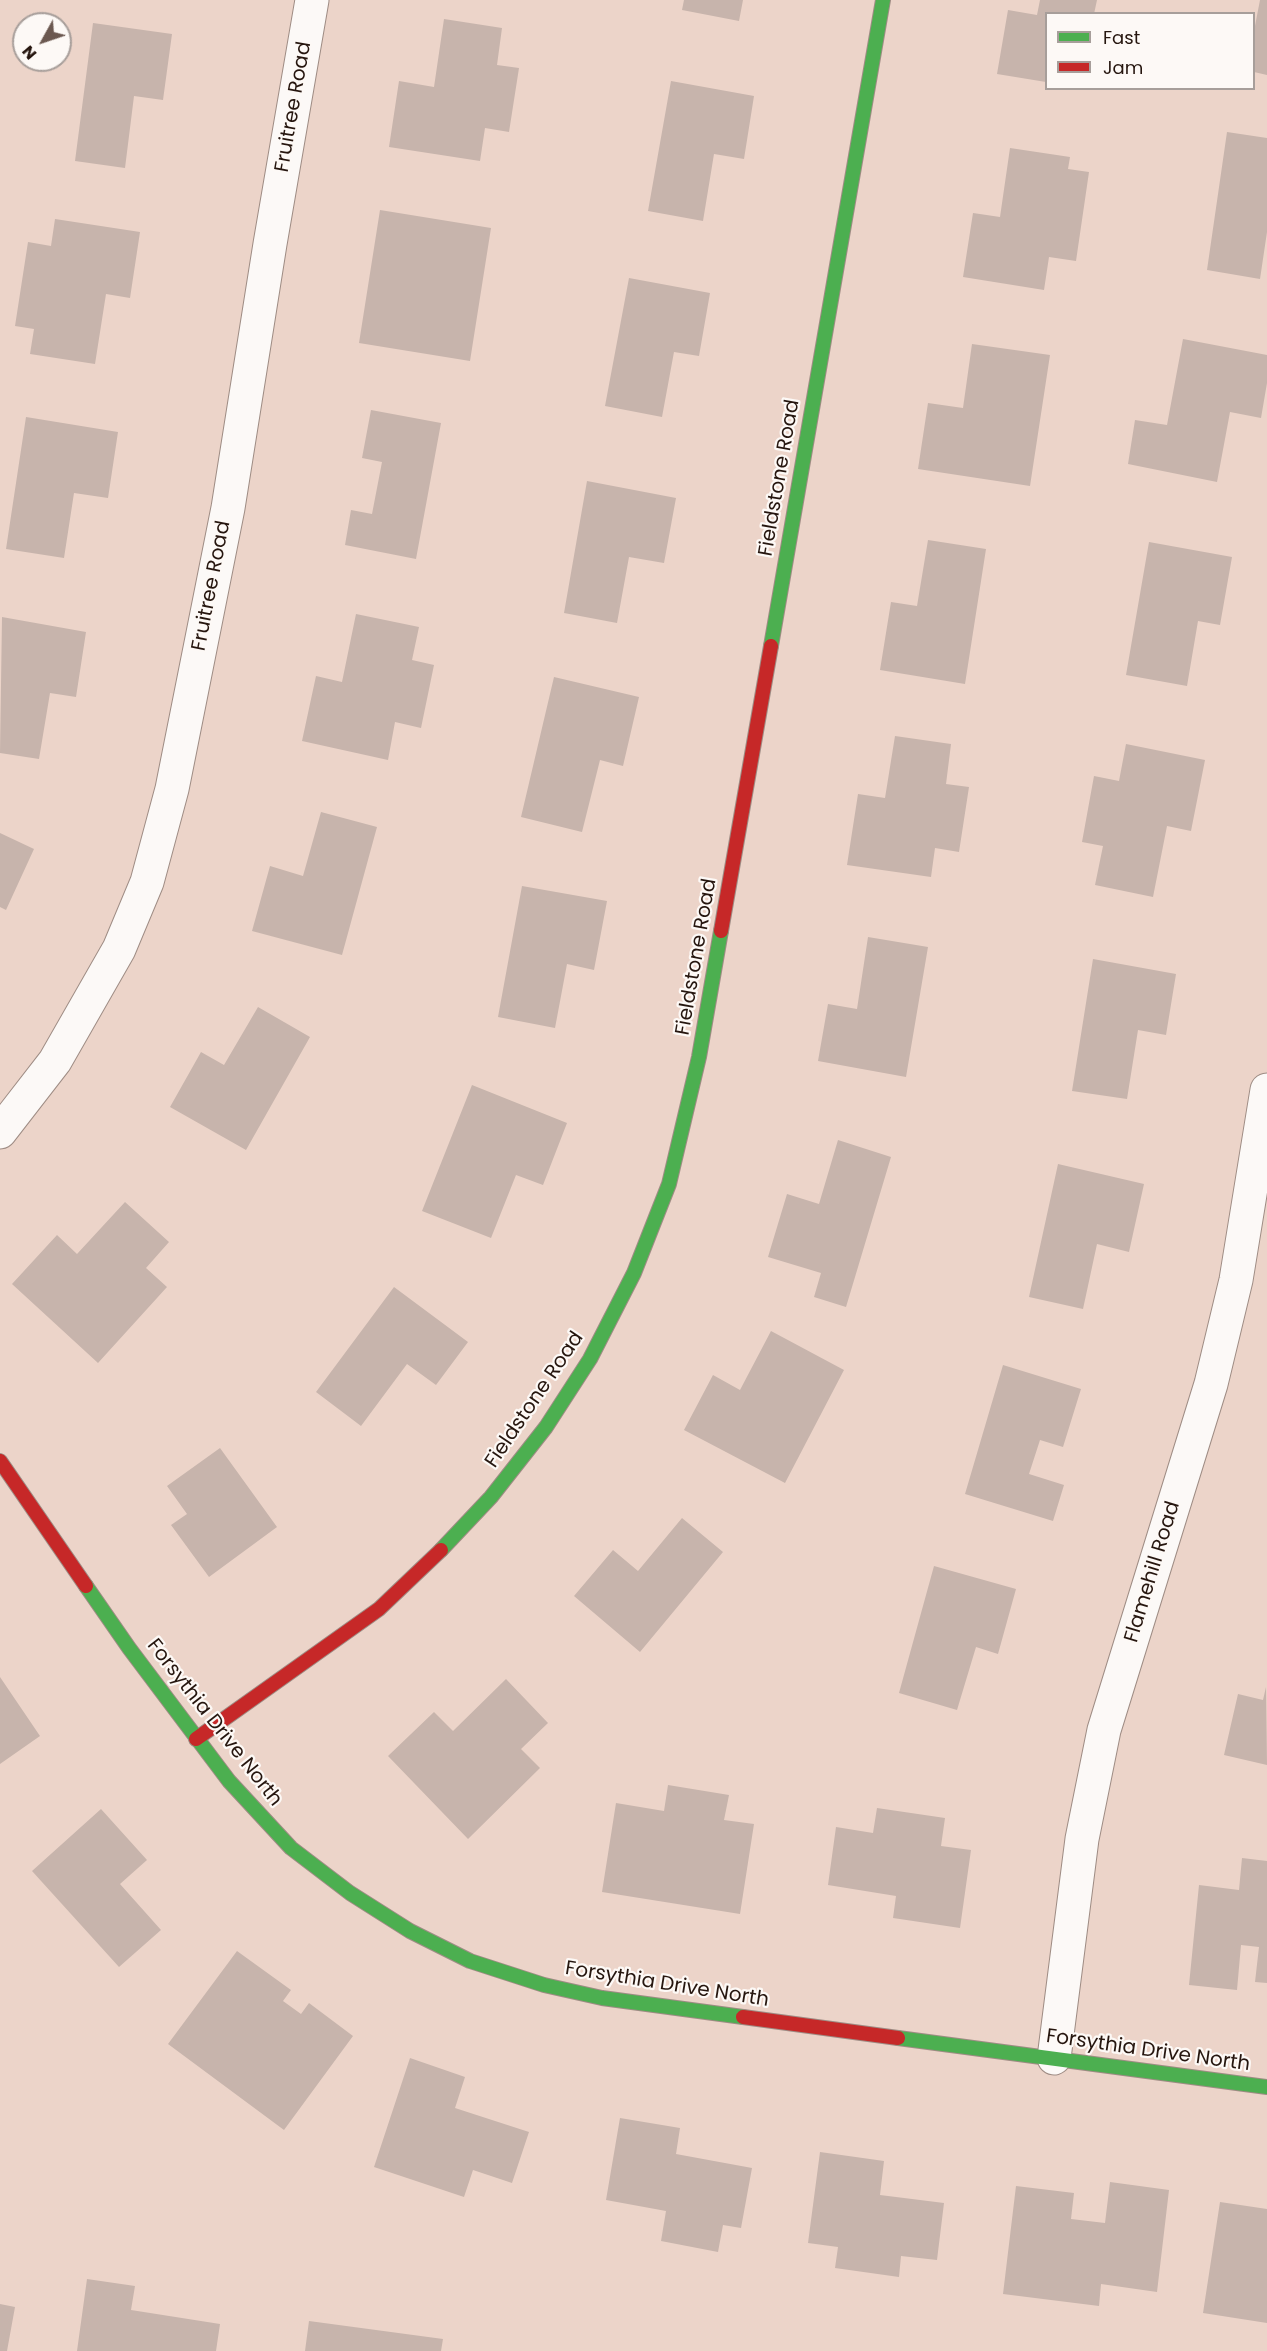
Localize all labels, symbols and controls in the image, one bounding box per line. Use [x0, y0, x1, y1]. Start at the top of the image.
north arrow [12, 12, 72, 72]
legend [1045, 12, 1255, 90]
text: Fast [1103, 25, 1140, 50]
street label: Fruitree Road [271, 40, 317, 174]
text: N [17, 41, 42, 65]
text: Jam [1103, 55, 1143, 80]
street label: Fieldstone Road [754, 398, 806, 558]
street label: Fruitree Road [188, 519, 236, 653]
street label: Fieldstone Road [671, 877, 723, 1037]
street label: Fieldstone Road [481, 1327, 589, 1473]
street label: Flamehill Road [1120, 1498, 1186, 1646]
street label: Forsythia Drive North [141, 1635, 287, 1811]
street label: Forsythia Drive North [563, 1957, 771, 2013]
street label: Forsythia Drive North [1044, 2025, 1252, 2077]

